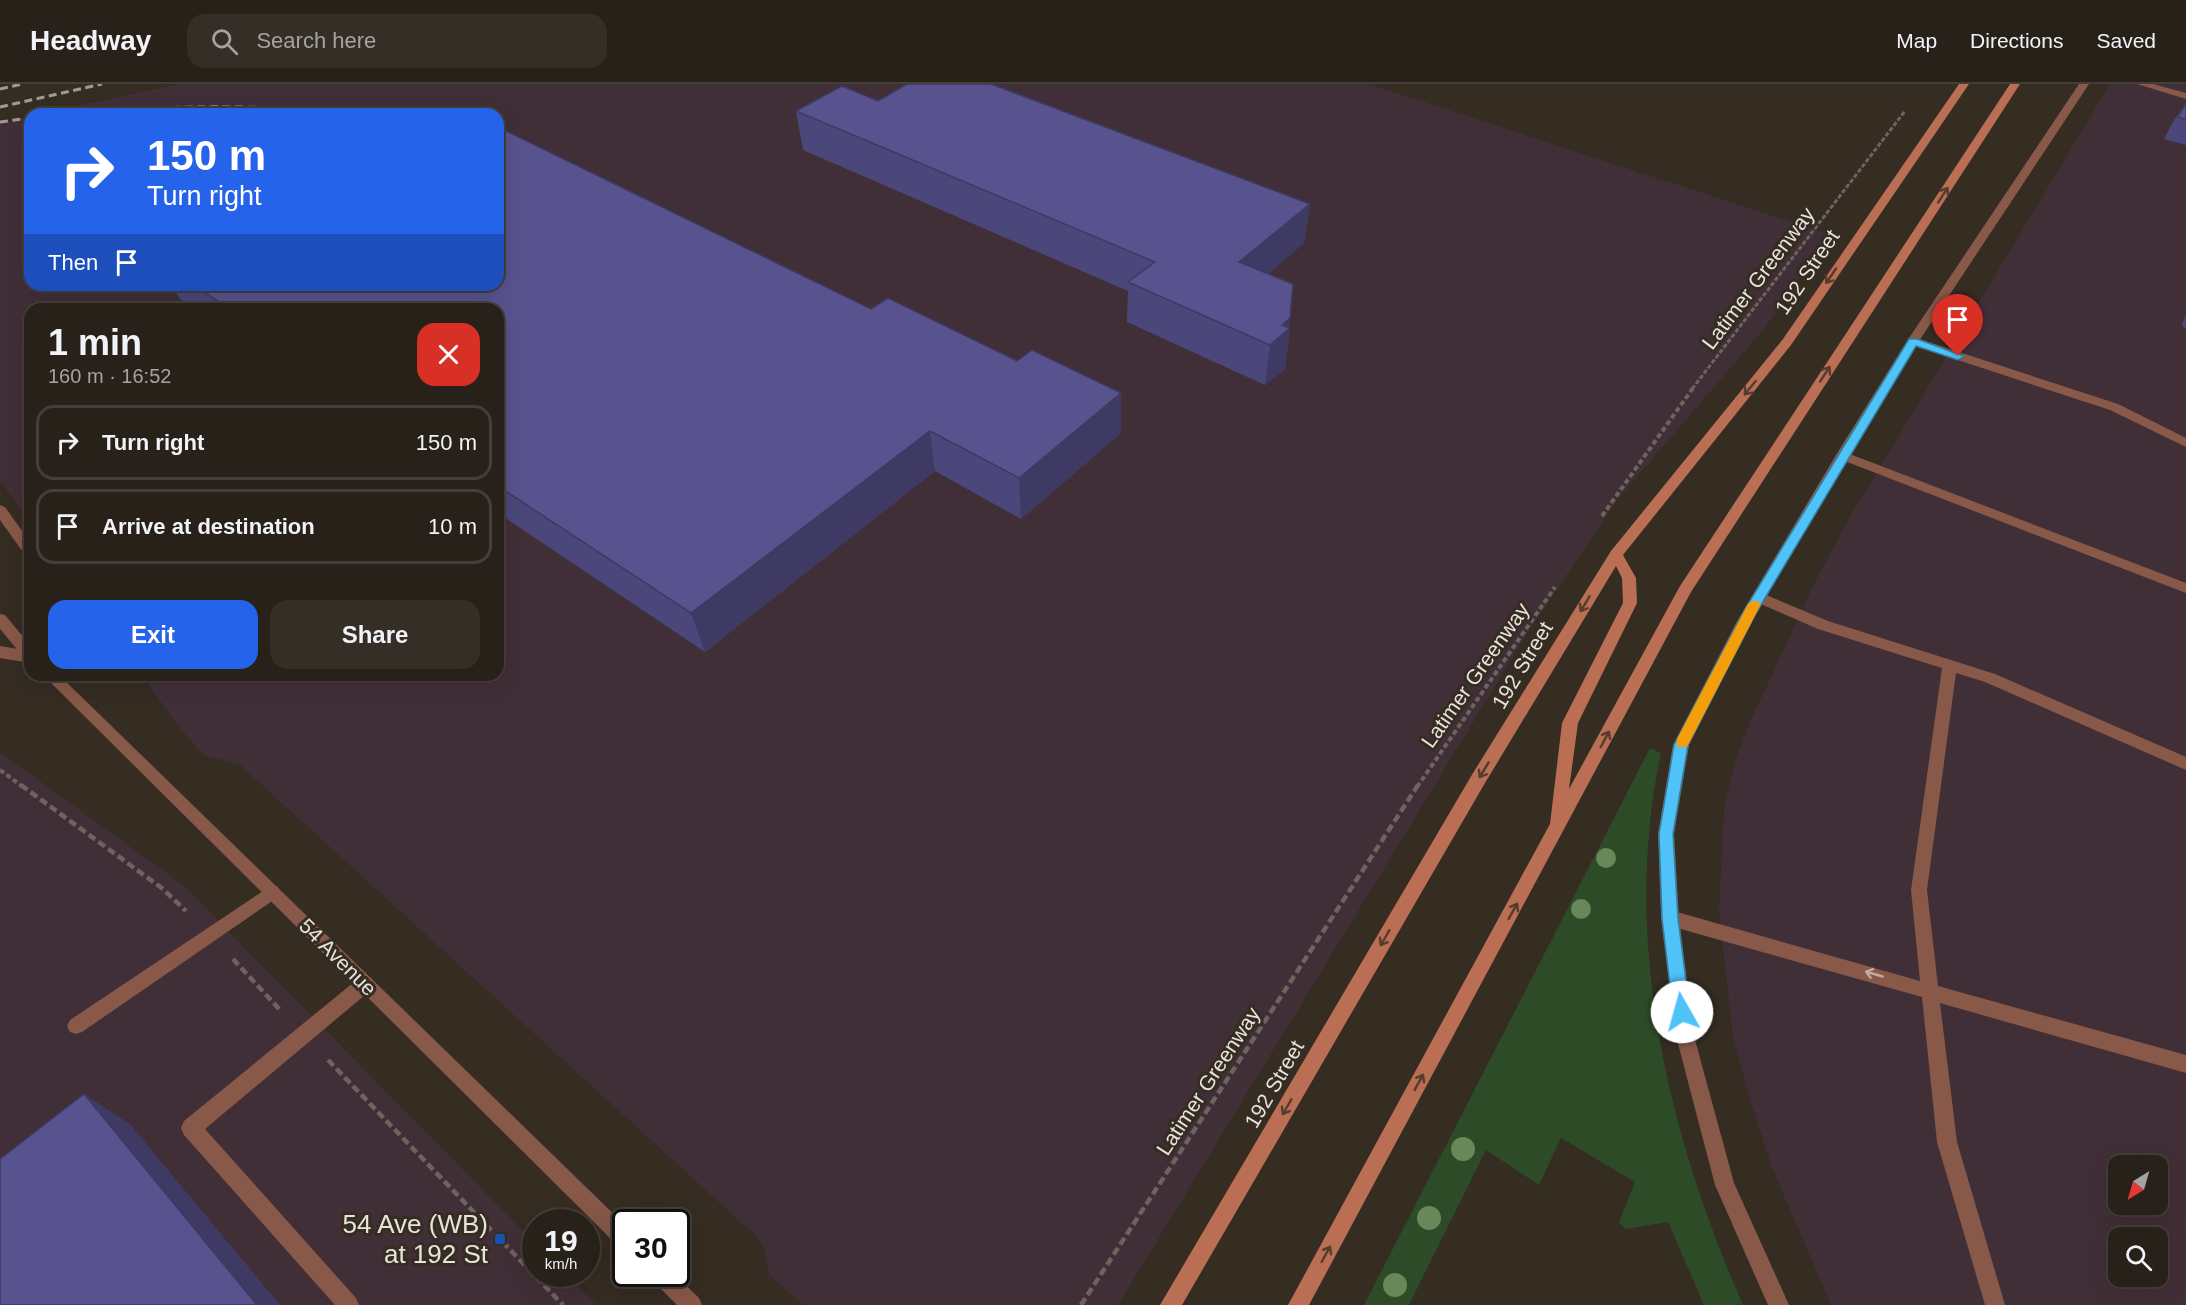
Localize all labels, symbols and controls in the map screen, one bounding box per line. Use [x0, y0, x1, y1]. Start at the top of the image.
search box [187, 14, 607, 68]
text: Headway [30, 25, 151, 56]
icon: search [208, 25, 241, 58]
text: Search here [256, 28, 376, 53]
text: Map [1896, 29, 1937, 52]
text: Directions [1970, 29, 2063, 52]
text: Saved [2096, 29, 2156, 52]
icon: right [48, 132, 126, 210]
text: 150 m [147, 132, 266, 179]
text: Turn right [147, 181, 262, 211]
one-way arrow [1937, 187, 1949, 203]
street label: Latimer Greenway [1697, 202, 1819, 353]
street label: 192 Street [1770, 225, 1844, 319]
icon: arrive [110, 246, 143, 279]
text: Then [48, 250, 98, 275]
one-way arrow [1825, 268, 1837, 284]
pin [1932, 294, 1983, 356]
icon: arrive [1941, 303, 1974, 336]
text: 1 min [48, 322, 142, 363]
button: close [417, 323, 480, 386]
text: 160 m · 16:52 [48, 365, 171, 387]
one-way arrow [1819, 366, 1831, 383]
one-way arrow [1744, 380, 1757, 396]
icon: right [51, 426, 84, 459]
text: Turn right [102, 430, 204, 455]
text: 150 m [416, 430, 477, 455]
icon: arrive [51, 510, 84, 543]
text: Arrive at destination [102, 514, 315, 539]
text: 10 m [428, 514, 477, 539]
one-way arrow [1579, 595, 1591, 612]
street label: Latimer Greenway [1416, 598, 1534, 752]
button: Exit [48, 600, 258, 669]
button: Share [270, 600, 480, 669]
street label: 192 Street [1487, 617, 1557, 712]
one-way arrow [1600, 731, 1611, 749]
one-way arrow [1477, 761, 1489, 778]
one-way arrow [1507, 903, 1519, 920]
street label: 54 Avenue [295, 914, 381, 1000]
one-way arrow [1379, 929, 1390, 947]
one-way arrow [1865, 968, 1884, 979]
position arrow [1650, 980, 1714, 1044]
street label: Latimer Greenway [1152, 1002, 1265, 1159]
street label: 192 Street [1240, 1036, 1308, 1132]
one-way arrow [1414, 1074, 1426, 1091]
one-way arrow [1280, 1098, 1292, 1115]
north arrow [2108, 1155, 2168, 1215]
map controls [2108, 1155, 2168, 1287]
place label: 54 Ave (WB) at 192 St [343, 1209, 489, 1269]
speed limit sign: 30 [612, 1209, 690, 1287]
text: 19 [544, 1224, 578, 1257]
button: search [2108, 1227, 2168, 1287]
marker: 54 Ave (WB) at 192 St [493, 1232, 507, 1246]
one-way arrow [1321, 1245, 1332, 1263]
text: km/h [545, 1255, 577, 1272]

